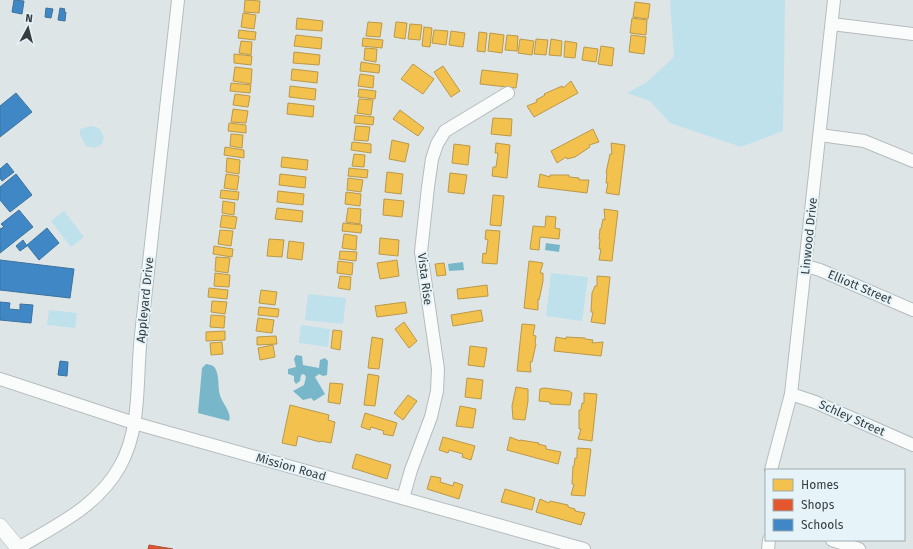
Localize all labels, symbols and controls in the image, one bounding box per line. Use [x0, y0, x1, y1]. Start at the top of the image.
north arrow [8, 8, 48, 48]
text: N [25, 12, 34, 25]
street label: Linwood Drive [798, 197, 820, 275]
street label: Vista Rise [415, 252, 435, 306]
street label: Appleyard Drive [134, 256, 156, 344]
street label: Elliott Street [826, 267, 895, 307]
street label: Schley Street [817, 397, 888, 439]
street label: Mission Road [254, 450, 328, 484]
legend [765, 469, 905, 541]
text: Homes [801, 478, 839, 492]
text: Shops [801, 498, 835, 512]
text: Schools [801, 518, 844, 532]

